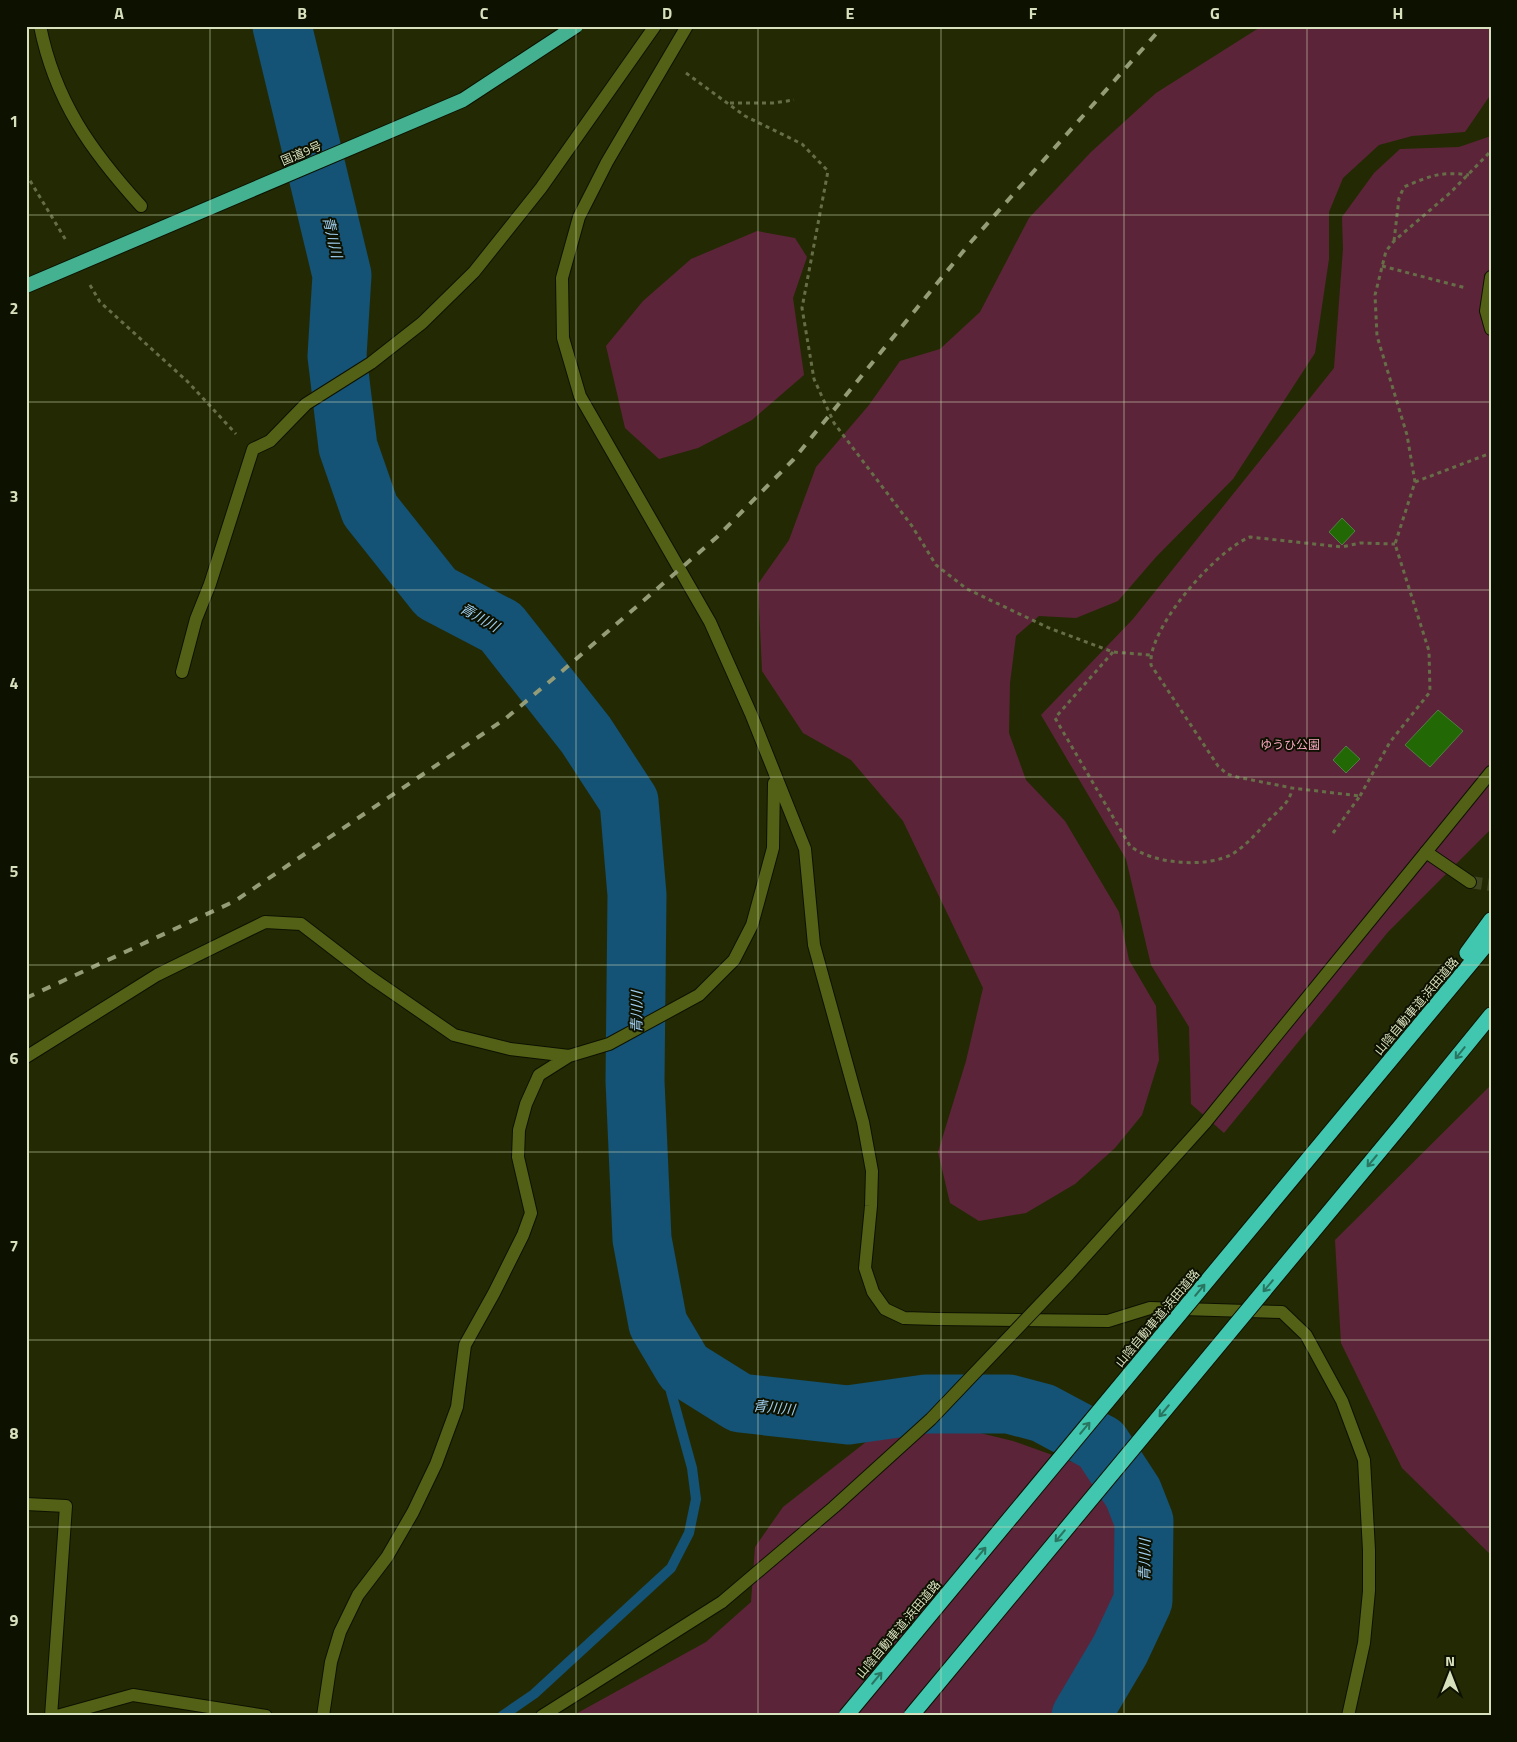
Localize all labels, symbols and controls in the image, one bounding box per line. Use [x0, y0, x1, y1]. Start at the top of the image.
text: A [114, 1, 124, 25]
text: B [297, 1, 307, 25]
text: C [480, 1, 489, 25]
text: D [662, 1, 672, 25]
text: E [846, 1, 855, 25]
text: F [1029, 1, 1038, 25]
text: G [1210, 1, 1220, 25]
text: H [1393, 1, 1403, 25]
text: 1 [10, 109, 18, 133]
street label: 国道9号 [278, 136, 324, 170]
water label: 青川川 [318, 214, 348, 262]
text: 2 [10, 296, 18, 320]
text: 3 [10, 484, 18, 508]
water label: 青川川 [457, 597, 505, 638]
text: 4 [10, 671, 19, 695]
park label: ゆうひ公園 [1260, 735, 1320, 754]
text: 5 [10, 859, 19, 883]
street label: 山陰自動車道;浜田道路 [1369, 953, 1463, 1059]
water label: 青川川 [625, 989, 647, 1033]
text: 6 [10, 1046, 19, 1070]
one-way arrow [1455, 1046, 1466, 1059]
one-way arrow [1366, 1154, 1377, 1167]
text: 7 [10, 1234, 18, 1258]
street label: 山陰自動車道;浜田道路 [1110, 1265, 1204, 1371]
one-way arrow [1262, 1279, 1273, 1292]
one-way arrow [1194, 1283, 1205, 1296]
water label: 青川川 [752, 1394, 798, 1420]
one-way arrow [1159, 1404, 1170, 1417]
text: 8 [10, 1421, 19, 1445]
one-way arrow [1079, 1422, 1090, 1435]
one-way arrow [1055, 1529, 1066, 1542]
water label: 青川川 [1133, 1537, 1155, 1581]
one-way arrow [975, 1547, 986, 1560]
street label: 山陰自動車道;浜田道路 [851, 1576, 945, 1682]
text: 9 [10, 1608, 19, 1632]
north arrow [1424, 1650, 1474, 1700]
text: N [1445, 1650, 1455, 1671]
one-way arrow [871, 1672, 883, 1685]

